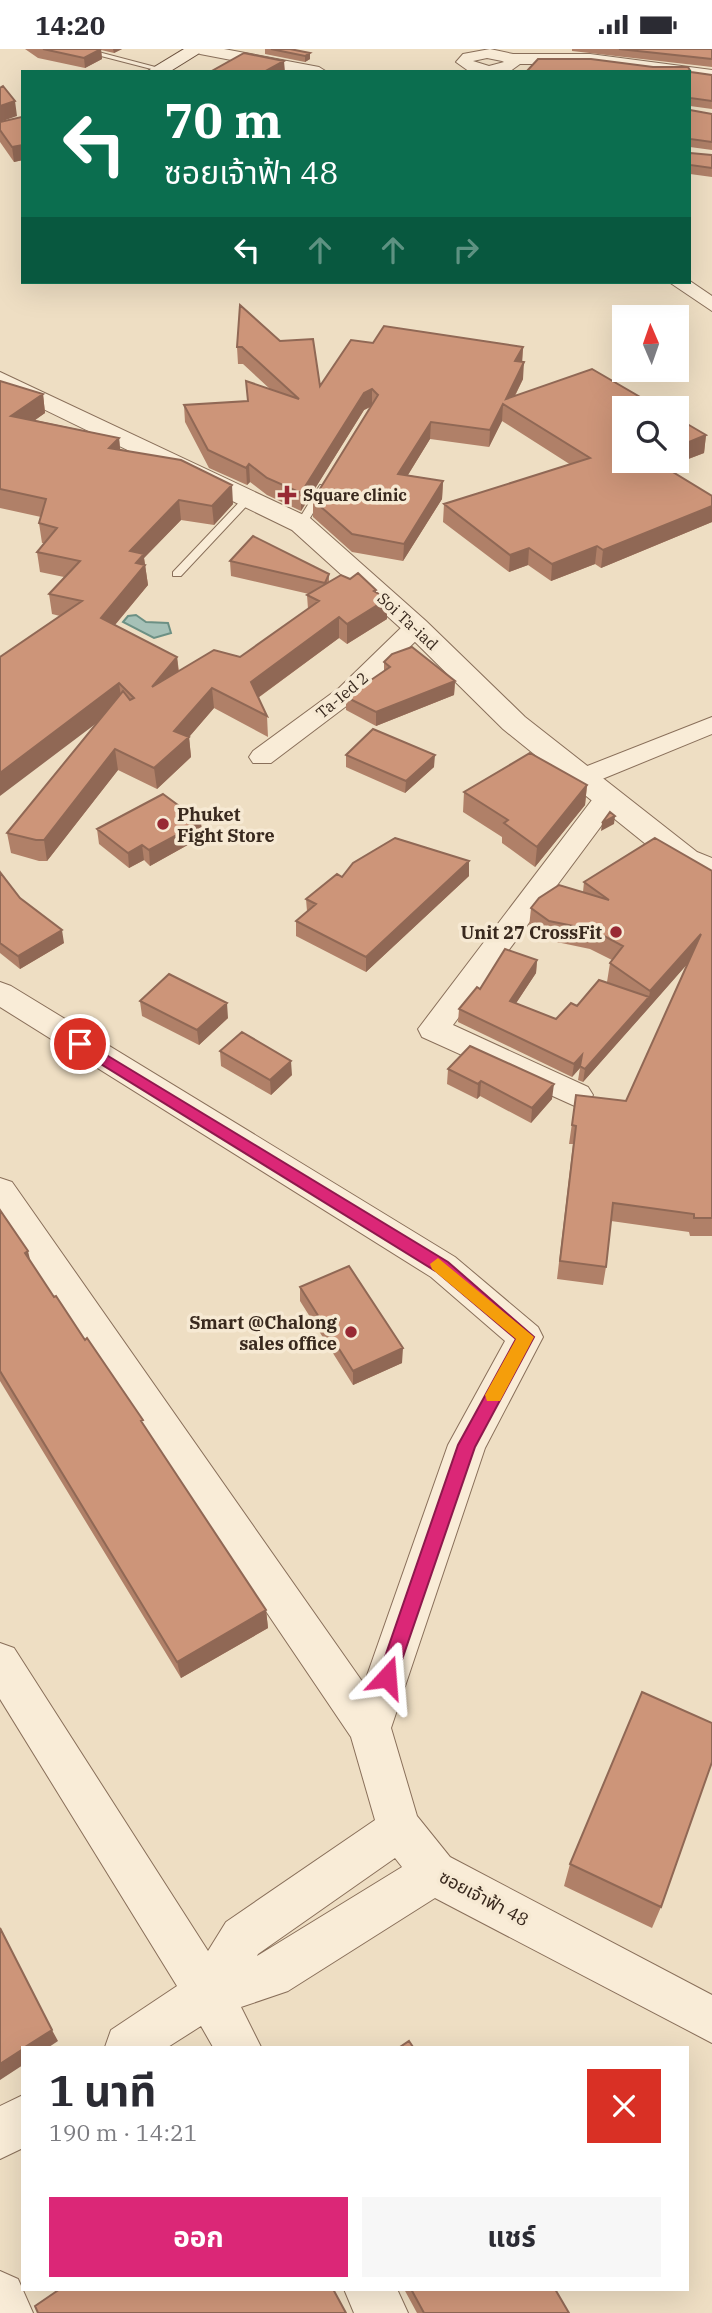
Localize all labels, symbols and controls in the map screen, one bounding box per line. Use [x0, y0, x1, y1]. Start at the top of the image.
text: 14:20 [35, 8, 105, 42]
text: 70 m [164, 88, 282, 151]
icon: left [49, 98, 140, 189]
text: ซอยเจ้าฟ้า 48 [164, 151, 338, 193]
icon: left [228, 231, 266, 269]
icon: ahead [301, 231, 339, 269]
icon: ahead [374, 231, 412, 269]
icon: right [447, 231, 485, 269]
north arrow [612, 305, 690, 381]
map controls [612, 305, 689, 473]
button: search [612, 396, 689, 473]
marker: Square clinic [277, 485, 297, 505]
place label: Square clinic [303, 485, 407, 505]
street label: Soi Ta-iad [374, 588, 443, 654]
street label: Ta-Ied 2 [312, 667, 372, 723]
place label: Phuket Fight Store [177, 803, 275, 847]
marker: Phuket Fight Store [155, 816, 171, 832]
place label: Unit 27 CrossFit [461, 921, 602, 944]
marker: Unit 27 CrossFit [608, 924, 624, 940]
pin [50, 1014, 110, 1074]
icon: arrive [61, 1025, 99, 1063]
place label: Smart @Chalong sales office [189, 1311, 338, 1355]
marker: Smart @Chalong sales office [343, 1324, 359, 1340]
position arrow [350, 1640, 424, 1714]
street label: ซอยเจ้าฟ้า 48 [435, 1865, 533, 1931]
text: 1 นาที [49, 2063, 156, 2118]
button: close [587, 2069, 661, 2143]
text: 190 m · 14:21 [49, 2117, 198, 2147]
button: ออก [49, 2197, 348, 2277]
button: แชร์ [362, 2197, 661, 2277]

